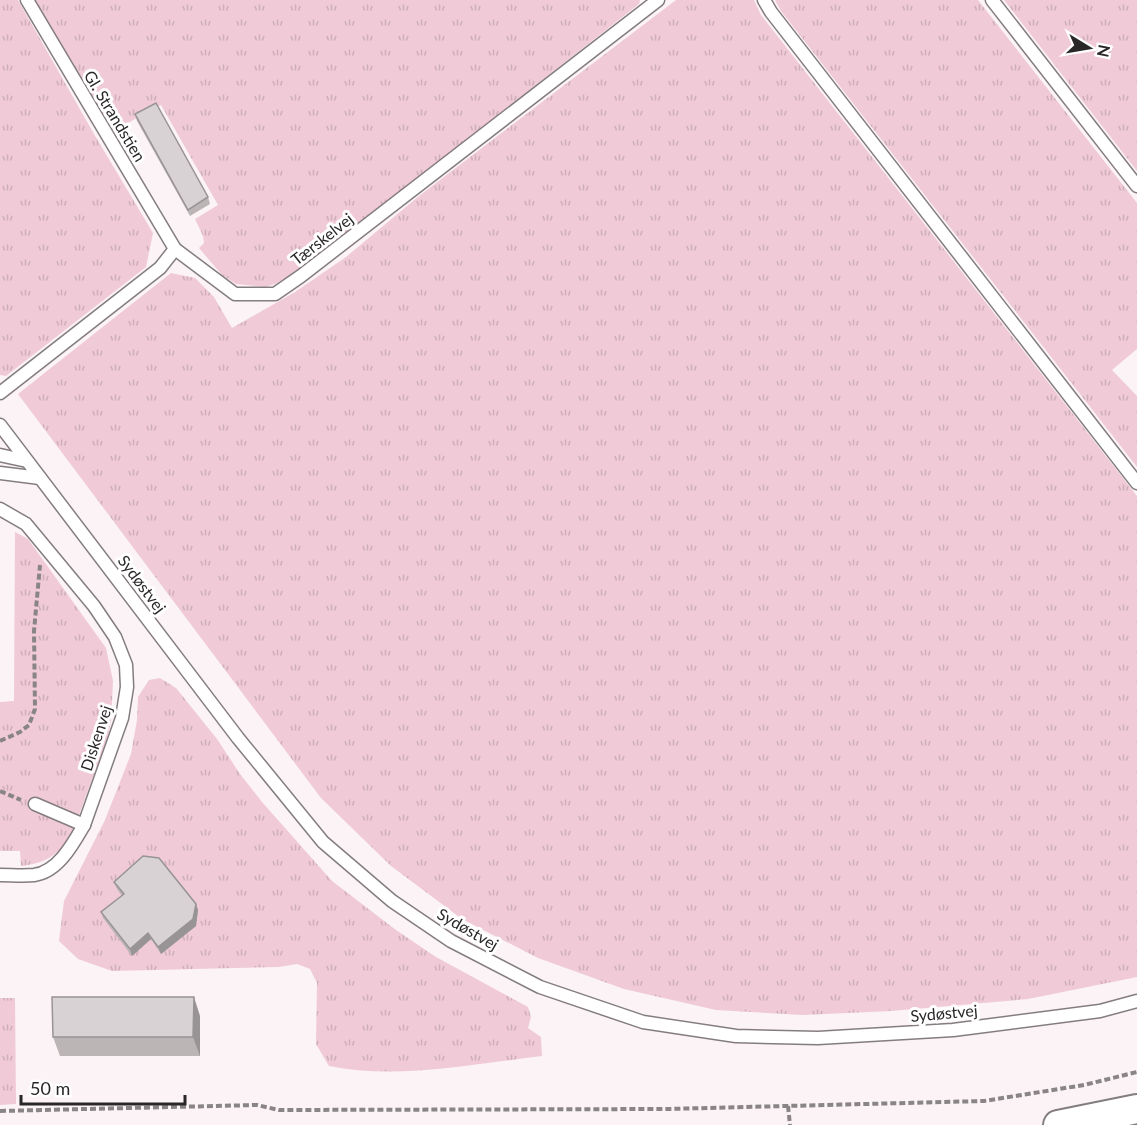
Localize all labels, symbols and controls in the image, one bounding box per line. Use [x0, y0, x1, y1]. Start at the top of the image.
north arrow [1059, 18, 1119, 78]
text: N [1094, 43, 1115, 59]
street label: Gl. Strandstien [81, 67, 150, 165]
street label: Tærskelvej [287, 209, 356, 269]
street label: Sydøstvej [115, 551, 170, 616]
street label: Diskenvej [76, 703, 115, 773]
street label: Sydøstvej [434, 904, 502, 954]
street label: Sydøstvej [910, 1000, 978, 1025]
scale bar [21, 1068, 184, 1106]
text: 50 m [30, 1077, 70, 1099]

